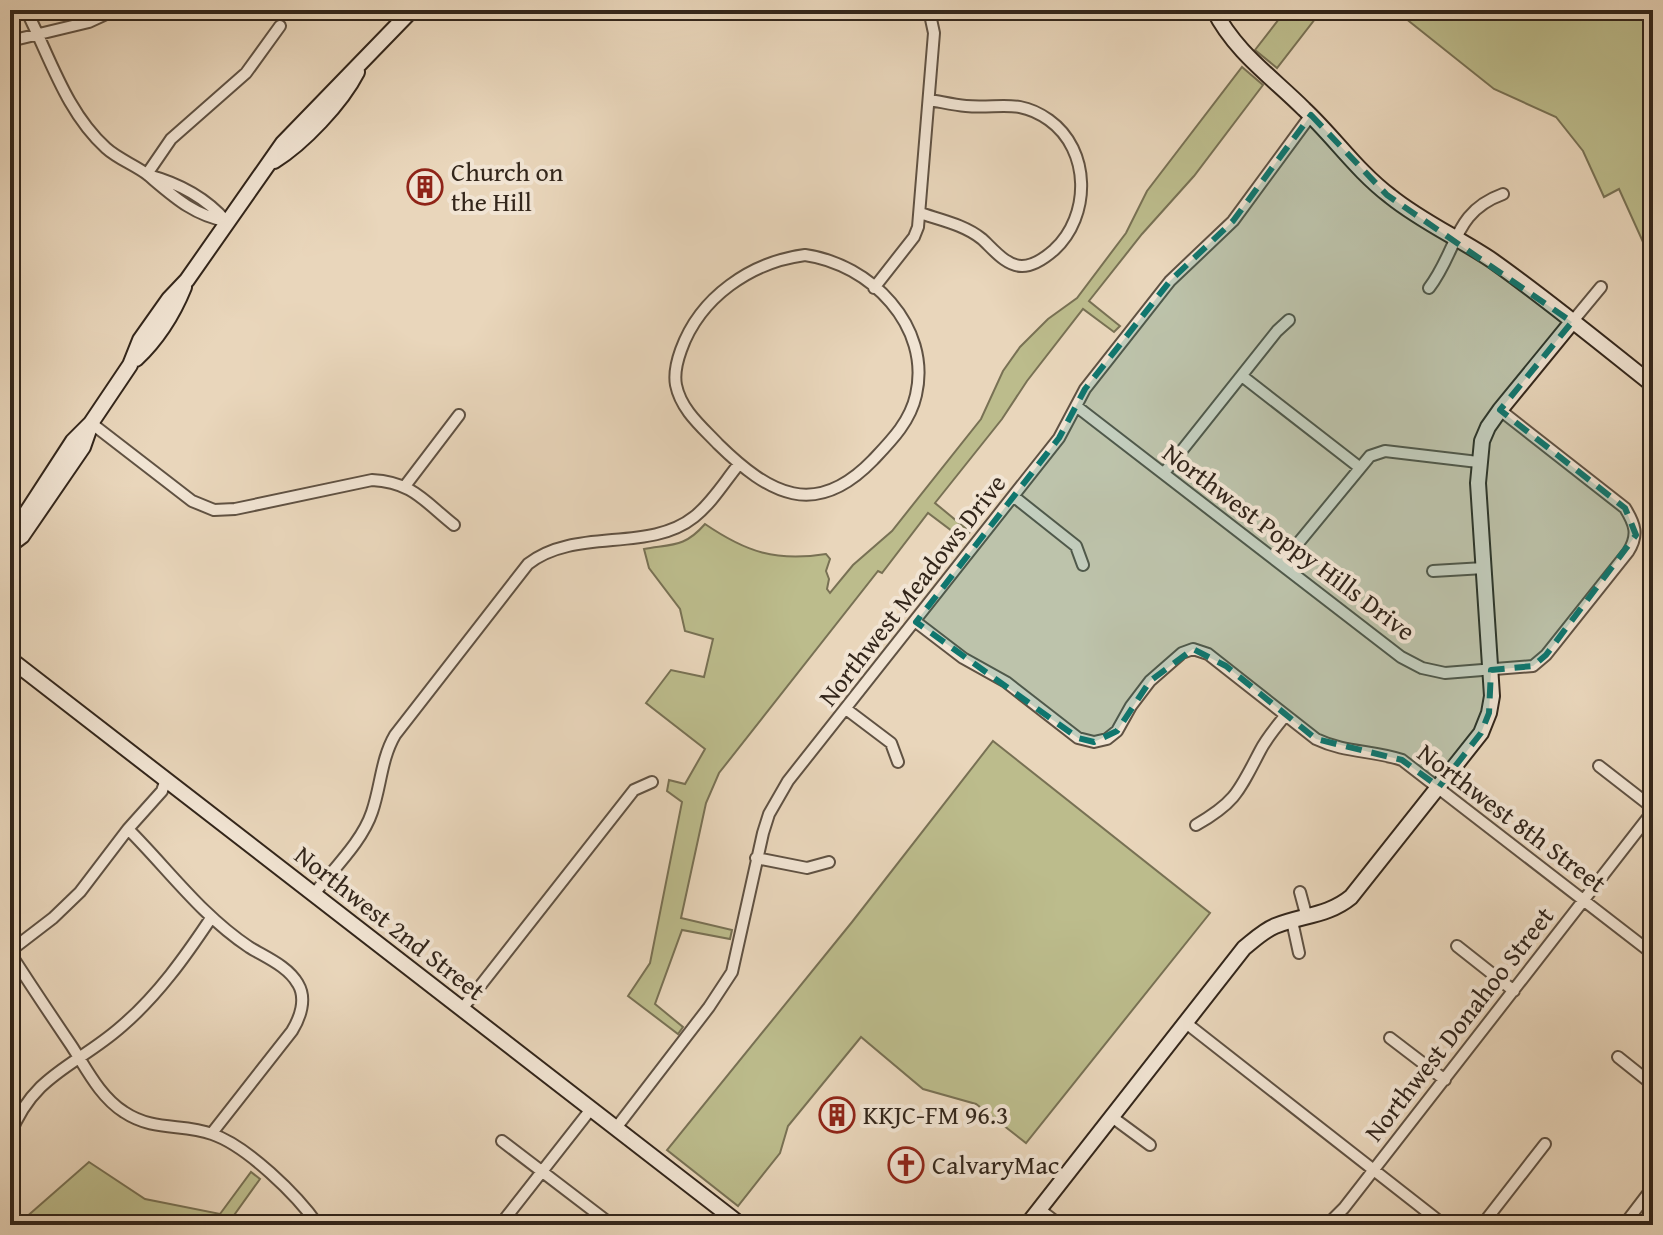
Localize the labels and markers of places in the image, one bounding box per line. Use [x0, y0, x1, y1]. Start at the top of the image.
place label: Church on the Hill [451, 152, 564, 221]
building icon: Church on the Hill [406, 168, 444, 206]
place label: KKJC-FM 96.3 [863, 1095, 1009, 1134]
building icon: KKJC-FM 96.3 [818, 1096, 856, 1134]
place label: CalvaryMac [932, 1145, 1059, 1184]
church icon: CalvaryMac [887, 1146, 925, 1184]

